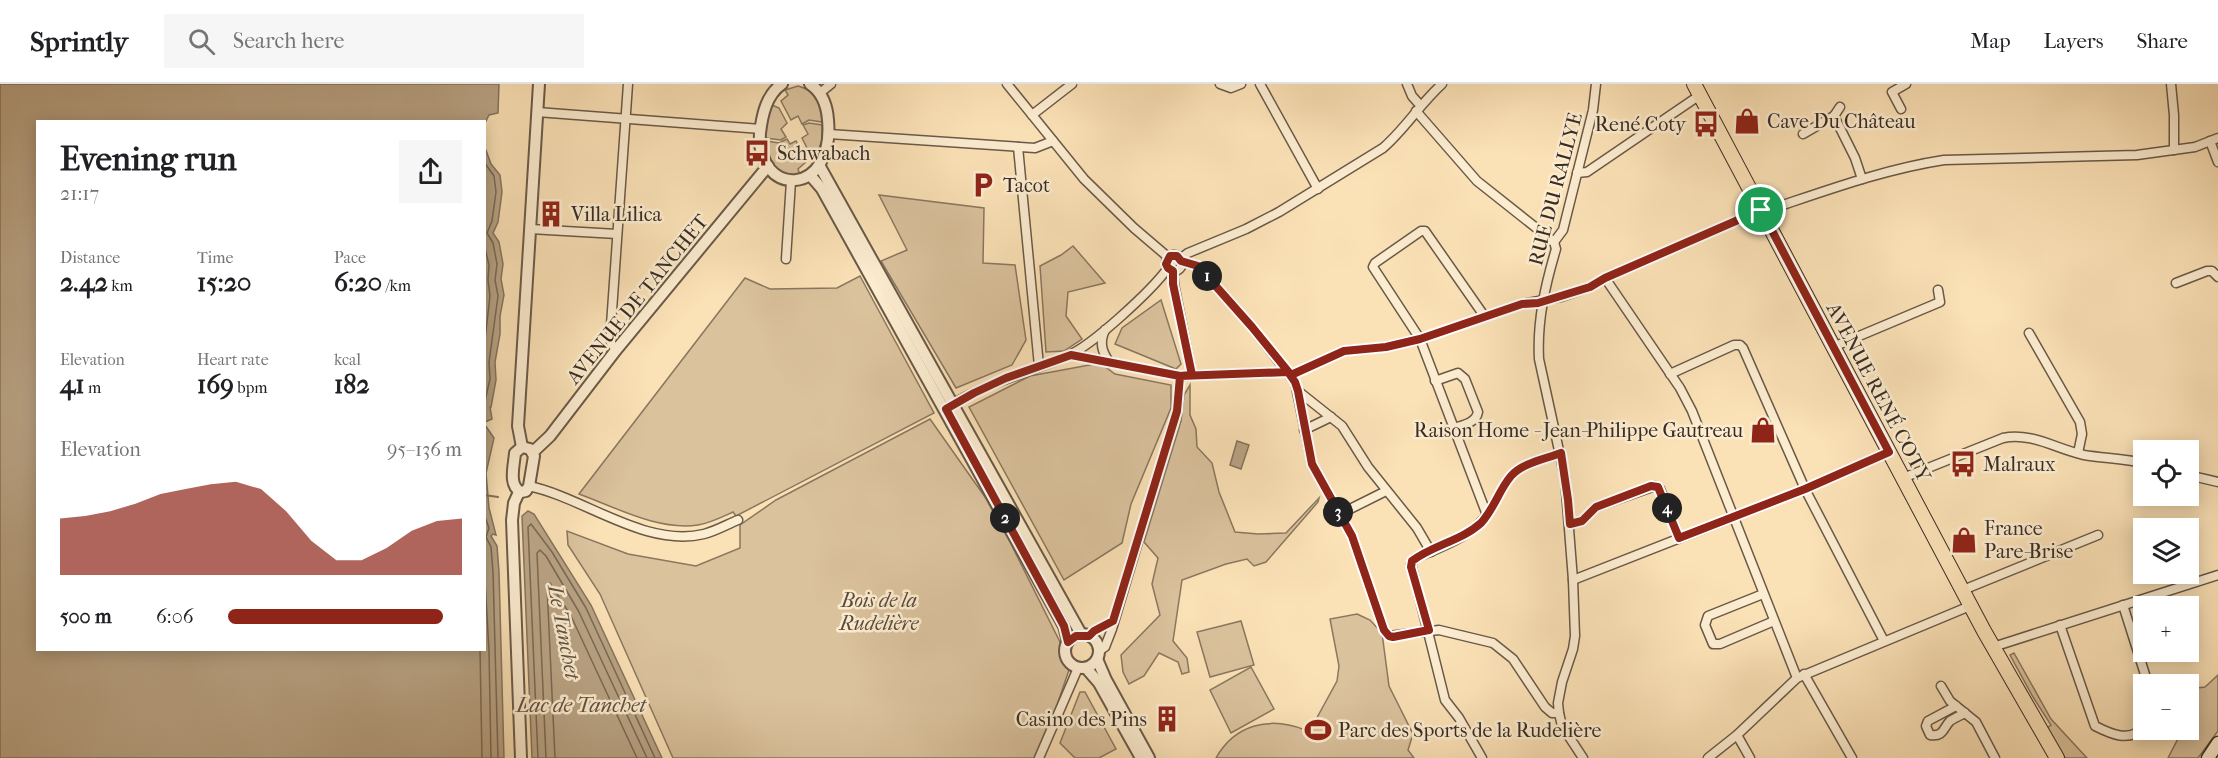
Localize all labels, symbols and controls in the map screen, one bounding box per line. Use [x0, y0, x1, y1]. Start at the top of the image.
search box [164, 14, 584, 68]
text: Sprintly [30, 25, 128, 58]
icon: search [185, 25, 218, 58]
text: Search here [233, 28, 344, 54]
text: Map [1970, 29, 2011, 53]
text: Layers [2044, 29, 2103, 53]
text: Share [2136, 29, 2188, 53]
shop icon: Cave Du Château [1732, 106, 1762, 136]
bus stop icon: René Coty [1691, 109, 1721, 139]
street label: RUE DU RALLYE [1524, 110, 1587, 268]
place label: Cave Du Château [1767, 110, 1916, 133]
place label: René Coty [1595, 113, 1687, 136]
bus stop icon: Schwabach [742, 138, 772, 168]
text: Evening run [60, 140, 237, 179]
button: share [399, 140, 462, 203]
place label: Schwabach [777, 142, 871, 165]
parking icon: Tacot [968, 170, 998, 200]
place label: Tacot [1003, 174, 1050, 197]
text: 21:17 [60, 182, 99, 205]
pin [1735, 184, 1786, 235]
icon: arrive [1744, 193, 1777, 226]
building icon: Villa Lilica [536, 199, 566, 229]
place label: Villa Lilica [570, 203, 663, 226]
street label: AVENUE DE TANCHET [561, 209, 713, 390]
text: Distance [60, 248, 120, 267]
text: Time [197, 248, 233, 267]
text: Pace [334, 248, 366, 267]
pin: 1 [1192, 261, 1222, 291]
text: 1 [1204, 266, 1210, 285]
text: 2.42 [60, 267, 108, 298]
text: 15:20 [197, 267, 251, 298]
text: 6:20 [334, 267, 382, 298]
text: km [108, 276, 133, 295]
text: /km [382, 276, 411, 295]
street label: AVENUE RENÉ COTY [1821, 298, 1937, 487]
text: Elevation [60, 350, 125, 369]
text: Heart rate [197, 350, 269, 369]
text: kcal [334, 350, 361, 369]
text: 41 [60, 369, 85, 400]
text: 169 [197, 369, 234, 400]
text: 182 [334, 369, 370, 400]
text: m [85, 378, 101, 397]
text: bpm [234, 378, 268, 397]
shop icon: Raison Home - Jean-Philippe Gautreau [1748, 415, 1778, 445]
place label: Raison Home - Jean-Philippe Gautreau [1414, 419, 1744, 442]
text: Elevation [60, 438, 141, 461]
text: 95–136 m [387, 438, 462, 461]
map controls [2133, 440, 2199, 740]
button: locate [2133, 440, 2199, 506]
bus stop icon: Malraux [1948, 449, 1978, 479]
place label: Malraux [1983, 453, 2056, 476]
pin: 4 [1652, 493, 1682, 523]
pin: 3 [1323, 497, 1353, 527]
text: 4 [1662, 498, 1672, 517]
text: 3 [1335, 502, 1341, 521]
pin: 2 [990, 503, 1020, 533]
text: 2 [1001, 508, 1009, 527]
place label: France Pare-Brise [1984, 517, 2073, 563]
button: layers [2133, 518, 2199, 584]
shop icon: France Pare-Brise [1949, 525, 1979, 555]
water label: Le Tanchet [543, 581, 585, 683]
park label: Bois de la Rudelière [837, 589, 920, 635]
button: + [2133, 596, 2199, 662]
text: 500 m [60, 605, 112, 628]
text: 6:06 [156, 605, 194, 628]
button: − [2133, 674, 2199, 740]
water label: Lac de Tanchet [514, 693, 647, 717]
building icon: Casino des Pins [1152, 704, 1182, 734]
place label: Casino des Pins [1016, 708, 1147, 731]
sports icon: Parc des Sports de la Rudelière [1303, 715, 1333, 745]
place label: Parc des Sports de la Rudelière [1338, 719, 1602, 742]

